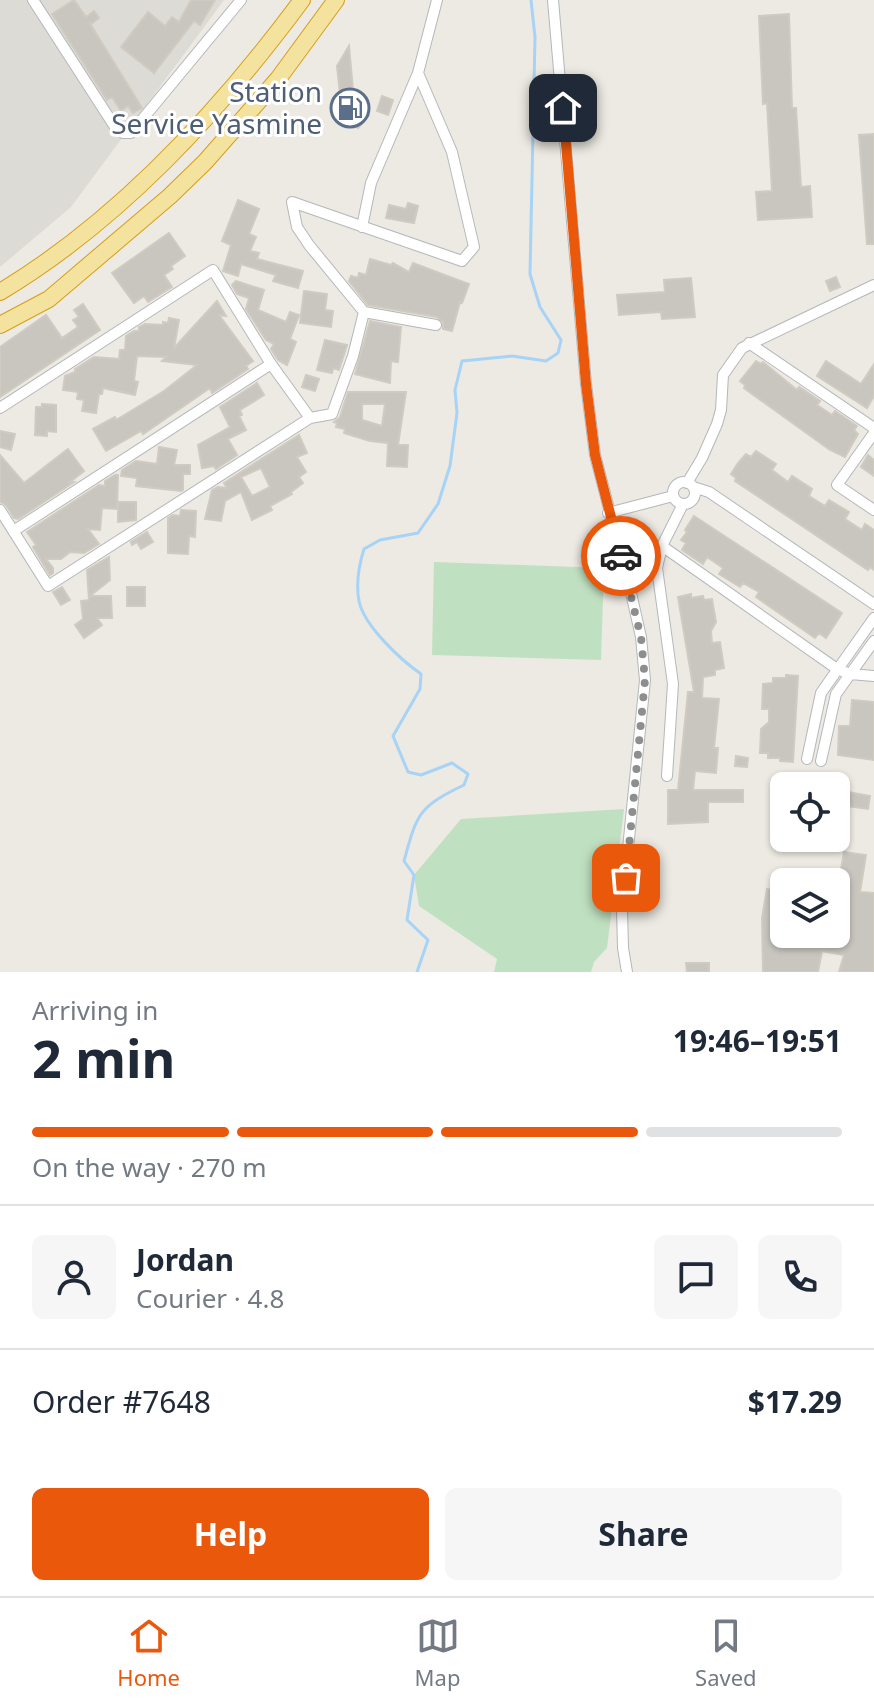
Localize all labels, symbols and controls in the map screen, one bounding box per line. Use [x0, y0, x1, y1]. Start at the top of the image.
place label: Station Service Yasmine [111, 72, 322, 142]
pin [529, 74, 597, 142]
icon: home [541, 86, 585, 130]
fuel station icon: Station Service Yasmine [329, 87, 371, 129]
courier [581, 516, 661, 596]
icon: car [599, 534, 643, 578]
map controls [770, 772, 850, 948]
button: locate [770, 772, 850, 852]
pin [592, 844, 660, 912]
icon: bag [604, 856, 648, 900]
button: layers [770, 868, 850, 948]
text: Arriving in [32, 992, 158, 1028]
text: 19:46–19:51 [673, 1020, 842, 1061]
text: 2 min [32, 1022, 175, 1093]
text: On the way · 270 m [32, 1149, 266, 1185]
button: person [32, 1235, 116, 1319]
button: chat [654, 1235, 738, 1319]
button: phone [758, 1235, 842, 1319]
text: Jordan [136, 1239, 234, 1280]
text: Courier · 4.8 [136, 1280, 284, 1316]
text: Order #7648 [32, 1381, 211, 1422]
text: $17.29 [748, 1381, 842, 1422]
button: Help [32, 1488, 429, 1580]
button: Share [445, 1488, 842, 1580]
tab: Home [117, 1614, 180, 1692]
tab: Map [415, 1614, 460, 1692]
tab: Saved [695, 1614, 757, 1692]

